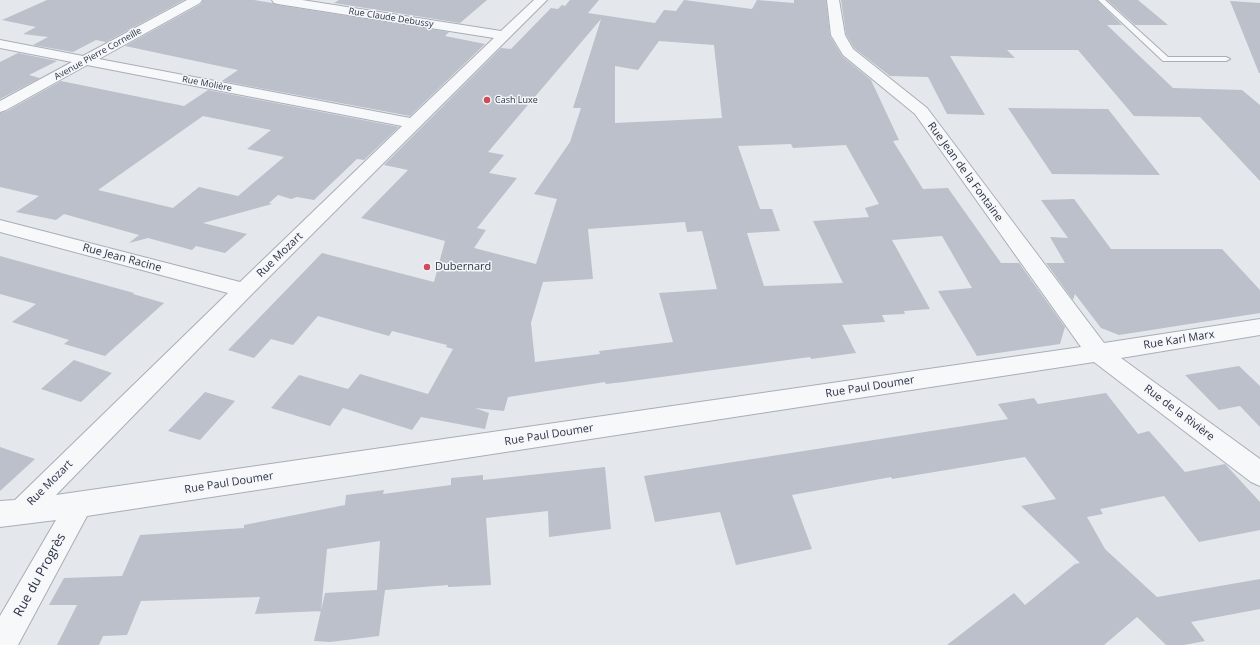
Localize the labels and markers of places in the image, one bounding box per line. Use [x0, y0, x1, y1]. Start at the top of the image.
marker: Cash Luxe [482, 95, 492, 105]
place label: Cash Luxe [495, 95, 538, 105]
place label: Dubernard [435, 260, 491, 274]
marker: Dubernard [422, 262, 432, 272]

